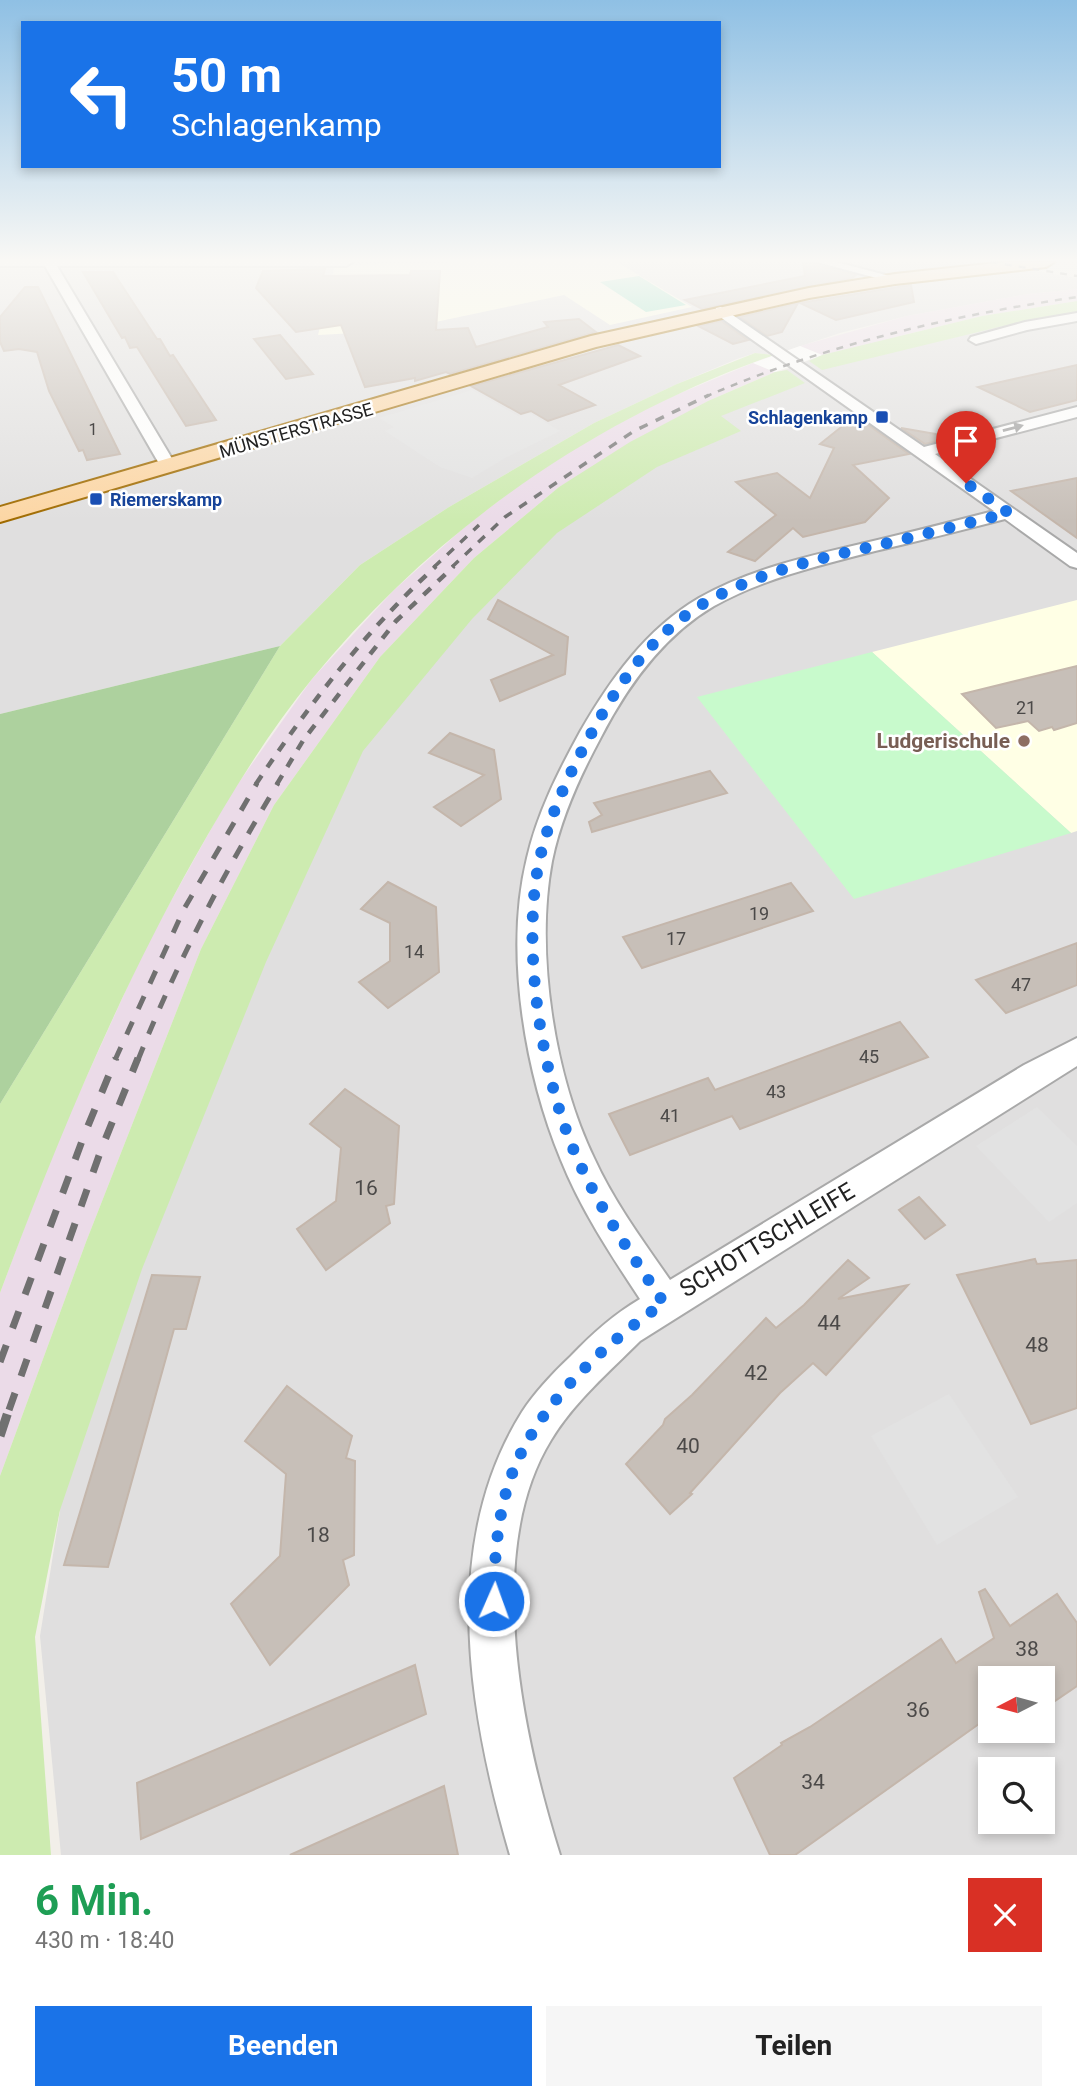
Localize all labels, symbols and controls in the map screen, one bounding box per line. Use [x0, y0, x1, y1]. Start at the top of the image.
text: 50 m [171, 47, 282, 104]
icon: left [56, 49, 147, 140]
text: Schlagenkamp [171, 106, 382, 144]
street label: MÜNSTERSTRASSE [217, 398, 375, 462]
place label: Schlagenkamp [748, 407, 868, 428]
marker: Schlagenkamp [874, 409, 890, 425]
pin [936, 411, 996, 483]
house number: 1 [89, 420, 98, 439]
icon: arrive [947, 422, 985, 460]
one-way arrow [1003, 423, 1024, 433]
place label: Riemerskamp [110, 489, 222, 510]
marker: Riemerskamp [88, 491, 104, 507]
house number: 21 [1016, 697, 1036, 718]
place label: Ludgerischule [877, 729, 1010, 753]
marker: Ludgerischule [1016, 733, 1032, 749]
house number: 19 [749, 903, 769, 924]
house number: 17 [666, 928, 686, 949]
house number: 14 [404, 941, 424, 962]
house number: 47 [1011, 974, 1031, 995]
house number: 45 [859, 1046, 879, 1067]
house number: 43 [766, 1081, 786, 1102]
house number: 41 [660, 1105, 680, 1126]
house number: 16 [354, 1176, 378, 1200]
street label: SCHOTTSCHLEIFE [675, 1177, 859, 1303]
house number: 44 [817, 1311, 841, 1335]
house number: 48 [1025, 1333, 1049, 1357]
house number: 42 [744, 1361, 768, 1385]
house number: 40 [676, 1434, 700, 1458]
house number: 18 [306, 1523, 330, 1547]
position arrow [457, 1564, 531, 1638]
house number: 38 [1015, 1637, 1039, 1661]
north arrow [978, 1666, 1055, 1743]
map controls [978, 1666, 1055, 1834]
house number: 36 [906, 1698, 930, 1722]
button: search [978, 1757, 1055, 1834]
house number: 34 [801, 1770, 825, 1794]
text: 6 Min. [35, 1876, 153, 1925]
button: close [968, 1878, 1042, 1952]
text: 430 m · 18:40 [35, 1927, 174, 1954]
button: Beenden [35, 2006, 532, 2086]
button: Teilen [546, 2006, 1042, 2086]

